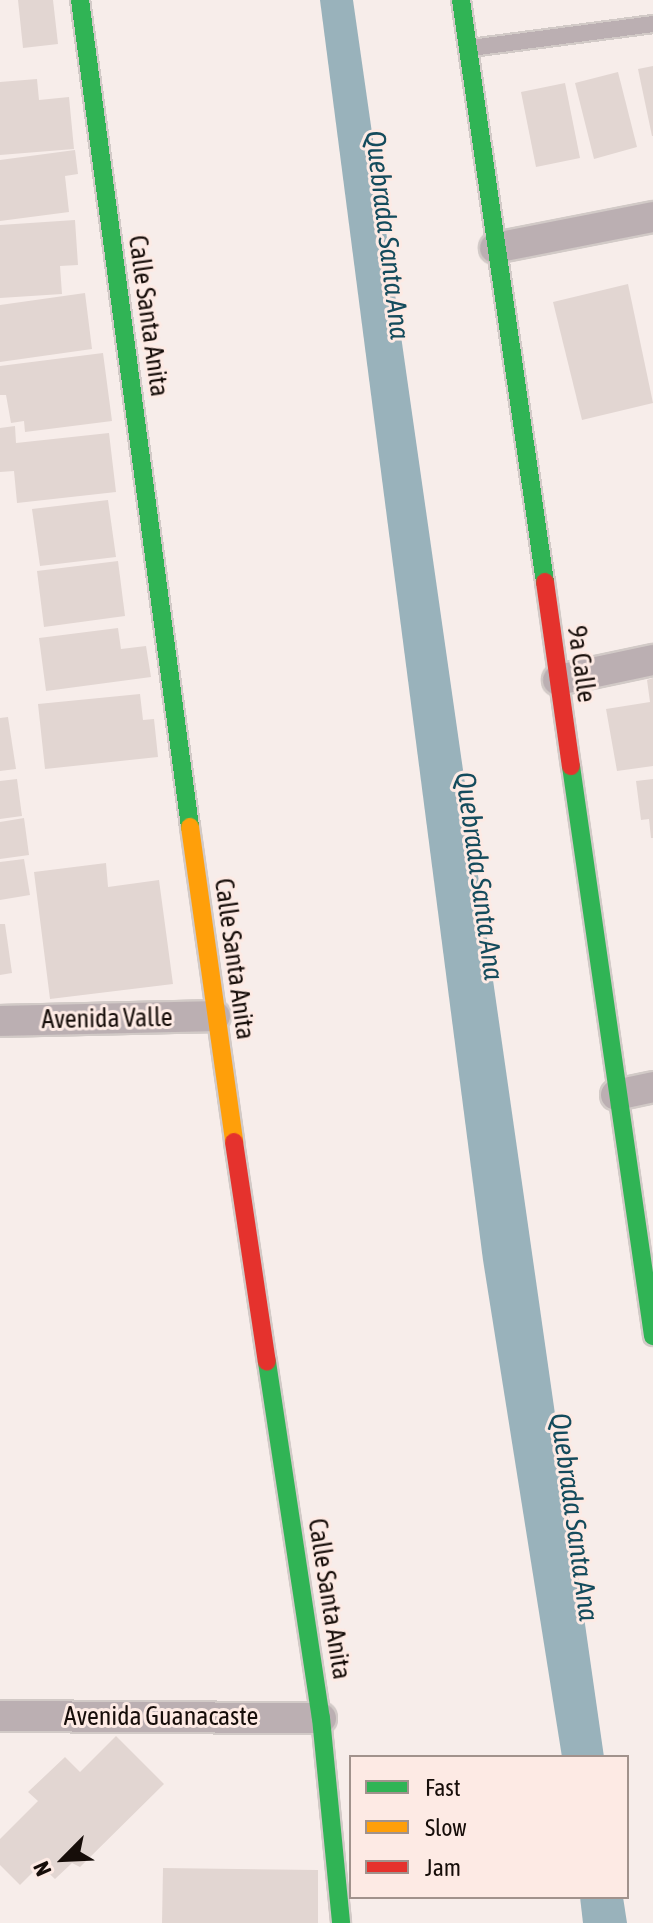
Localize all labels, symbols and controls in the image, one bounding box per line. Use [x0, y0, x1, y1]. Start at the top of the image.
water label: Quebrada Santa Ana [359, 129, 417, 341]
street label: Calle Santa Anita [121, 233, 175, 399]
street label: 9a Calle [560, 624, 602, 704]
water label: Quebrada Santa Ana [449, 770, 511, 982]
street label: Calle Santa Anita [207, 876, 261, 1042]
street label: Avenida Valle [41, 1002, 173, 1036]
water label: Quebrada Santa Ana [544, 1411, 606, 1623]
street label: Calle Santa Anita [301, 1516, 357, 1682]
street label: Avenida Guanacaste [64, 1701, 258, 1733]
legend [349, 1755, 629, 1899]
text: Fast [425, 1774, 461, 1801]
text: Slow [425, 1814, 467, 1841]
north arrow [24, 1819, 104, 1899]
text: Jam [425, 1854, 461, 1881]
text: N [28, 1858, 57, 1880]

